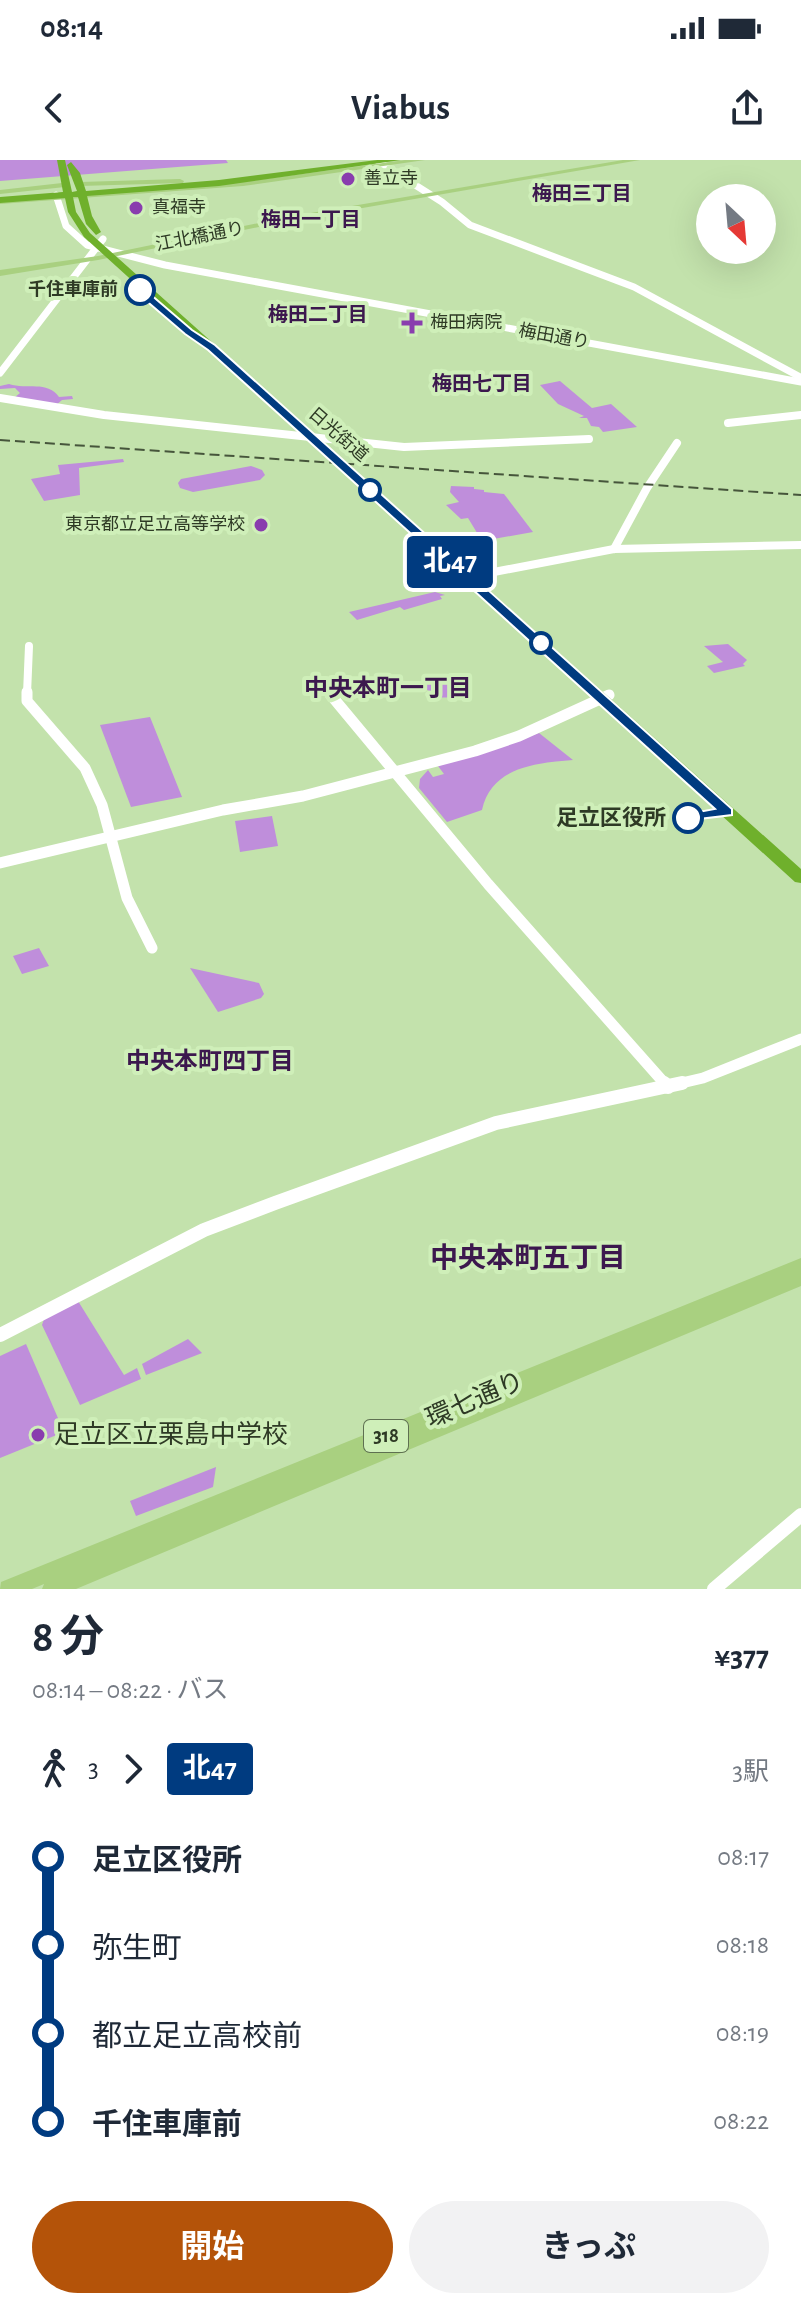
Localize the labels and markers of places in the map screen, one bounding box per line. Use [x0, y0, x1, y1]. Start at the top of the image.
place label: 善立寺 [364, 168, 418, 188]
marker: 善立寺 [339, 170, 357, 188]
place label: 真福寺 [152, 198, 206, 217]
marker: 真福寺 [127, 199, 145, 217]
marker: 千住車庫前 [125, 275, 155, 305]
place label: 千住車庫前 [28, 279, 118, 299]
marker: 梅田病院 [401, 312, 423, 334]
place label: 梅田病院 [430, 312, 502, 332]
unlabelled marker [359, 479, 381, 501]
place label: 東京都立足立高等学校 [65, 514, 245, 534]
marker: 東京都立足立高等学校 [252, 516, 270, 534]
unlabelled marker [530, 632, 552, 654]
marker: 足立区役所 [673, 803, 703, 833]
place label: 足立区役所 [556, 806, 666, 829]
place label: 足立区立栗島中学校 [54, 1420, 288, 1448]
marker: 足立区立栗島中学校 [29, 1426, 47, 1444]

